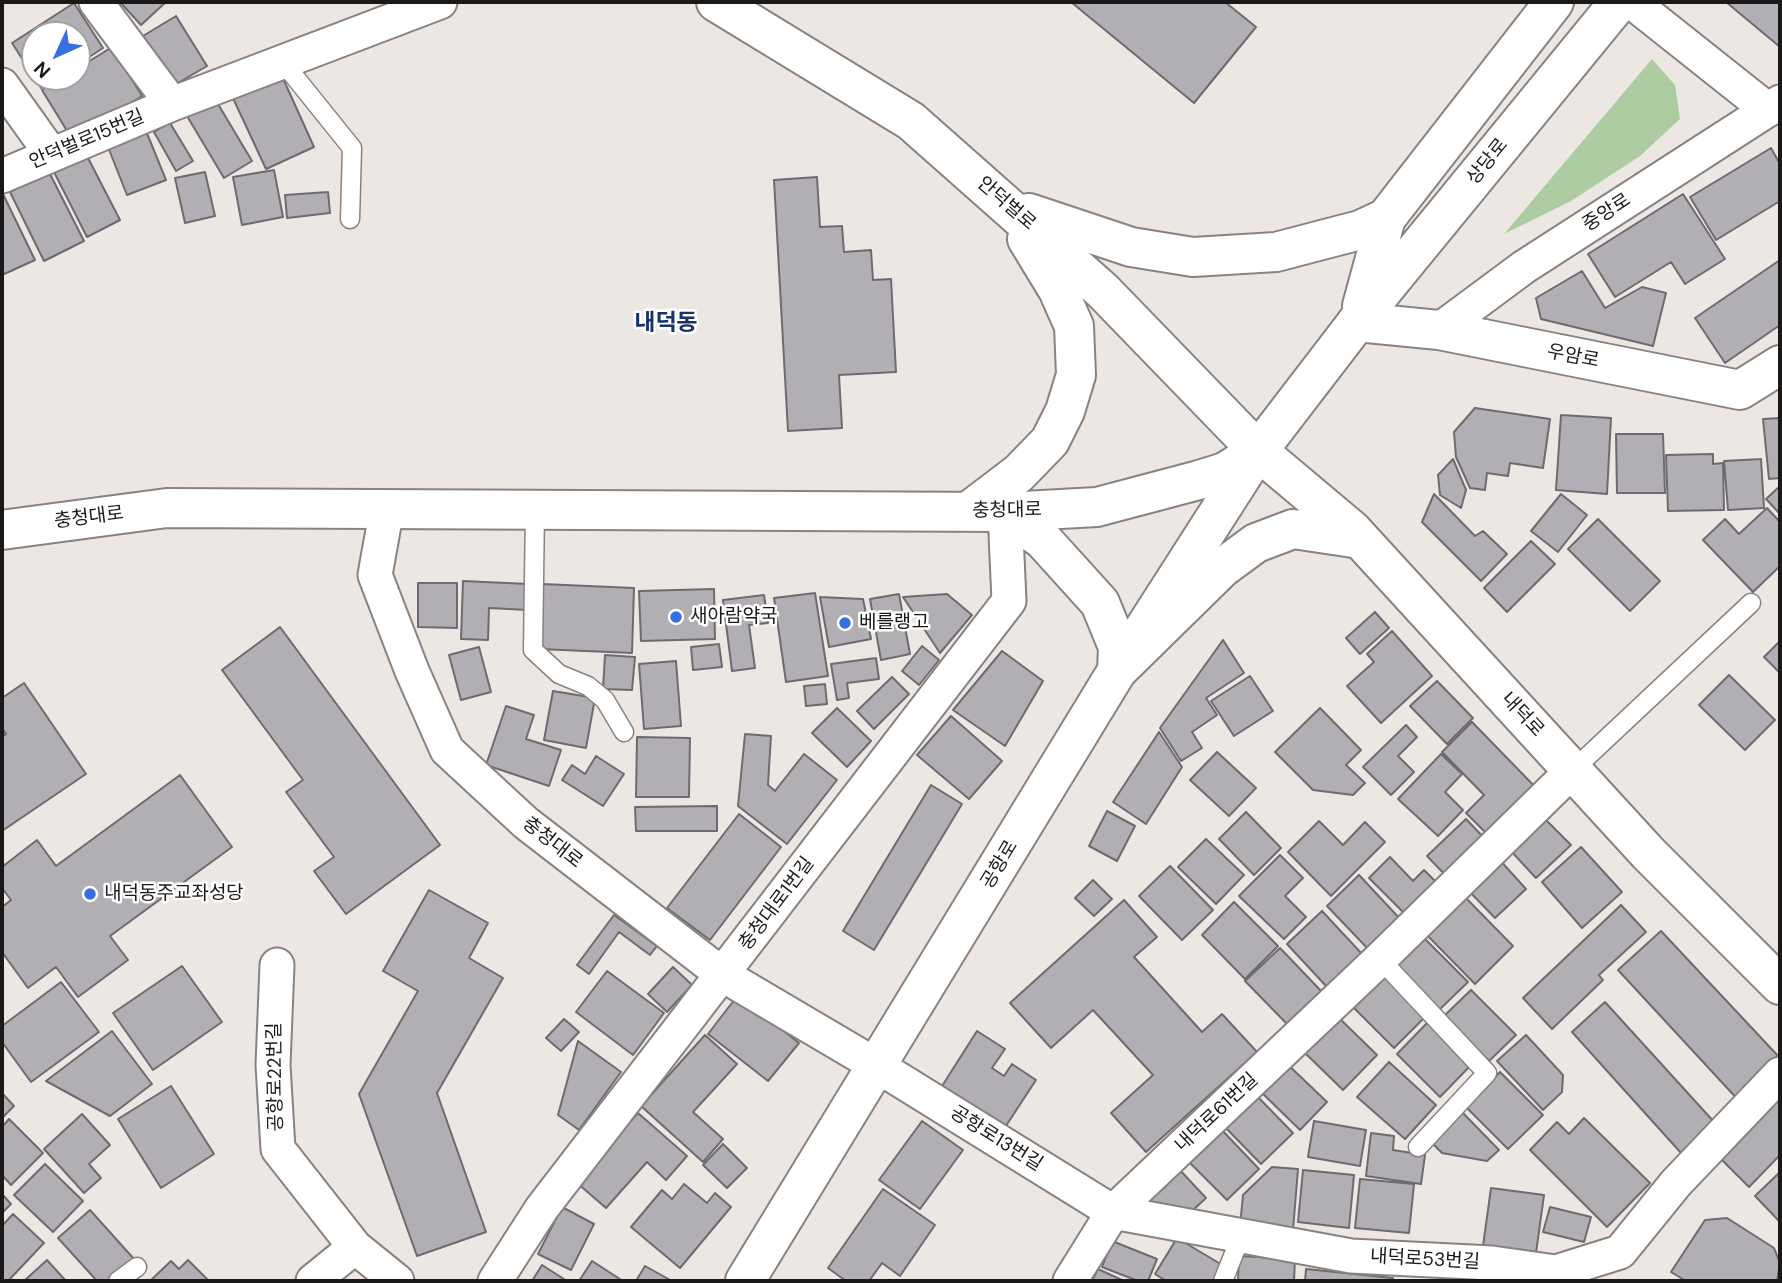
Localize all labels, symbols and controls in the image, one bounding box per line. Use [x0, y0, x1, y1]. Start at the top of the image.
north arrow [21, 21, 91, 91]
text: N [28, 56, 56, 84]
street label: 안덕벌로15번길 [26, 106, 148, 174]
street label: 상당로 [1463, 134, 1513, 190]
street label: 안덕벌로 [972, 172, 1040, 236]
street label: 중앙로 [1579, 189, 1635, 237]
district label: 내덕동 [634, 310, 698, 338]
street label: 우암로 [1545, 341, 1601, 373]
street label: 충청대로 [972, 499, 1042, 523]
street label: 충청대로 [53, 502, 125, 534]
place label: 새아람약국 [690, 606, 777, 628]
marker: 새아람약국 [668, 609, 684, 625]
place label: 베를랭고 [859, 612, 929, 634]
marker: 베를랭고 [837, 615, 853, 631]
street label: 내덕로 [1496, 688, 1548, 742]
street label: 충청대로 [517, 812, 587, 874]
street label: 공항로 [977, 837, 1023, 893]
street label: 충청대로1번길 [735, 853, 819, 955]
place label: 내덕동주교좌성당 [104, 883, 244, 905]
marker: 내덕동주교좌성당 [82, 886, 98, 902]
street label: 공항로22번길 [264, 1022, 288, 1132]
street label: 내덕로61번길 [1171, 1069, 1263, 1157]
street label: 공항로13번길 [946, 1102, 1046, 1176]
street label: 내덕로53번길 [1369, 1246, 1481, 1274]

